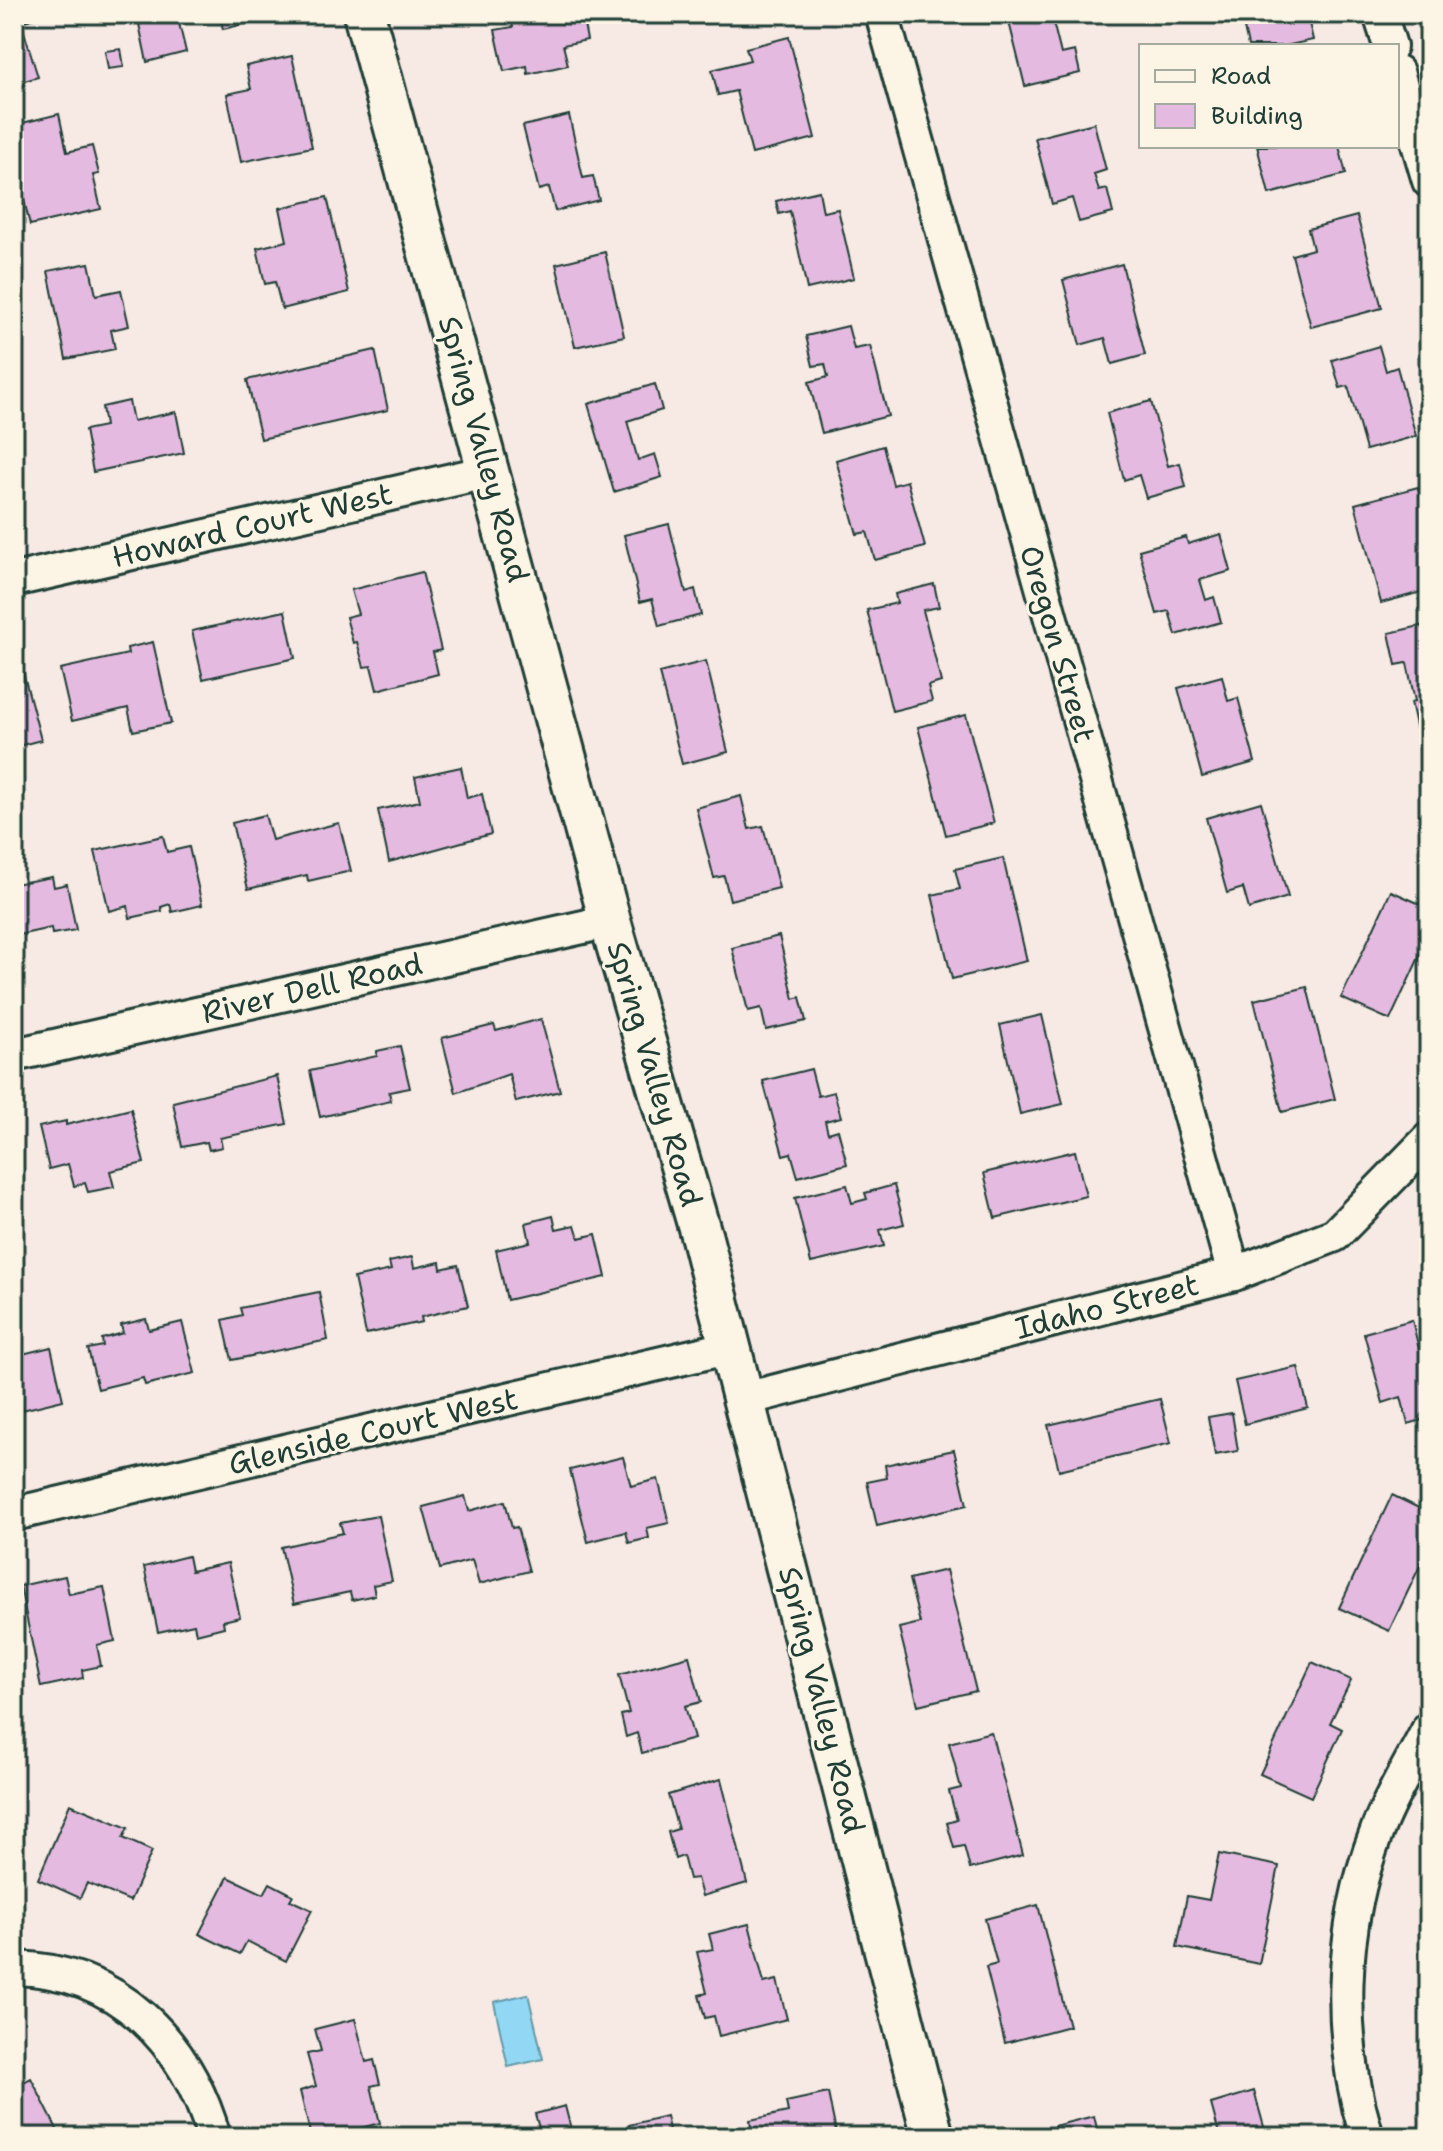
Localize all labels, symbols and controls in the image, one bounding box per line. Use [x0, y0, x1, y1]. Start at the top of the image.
legend [1139, 44, 1399, 148]
text: Road [1211, 60, 1271, 92]
text: Building [1211, 100, 1303, 132]
street label: Spring Valley Road [429, 311, 539, 587]
street label: Howard Court West [108, 473, 396, 577]
street label: Oregon Street [1010, 540, 1106, 748]
street label: Spring Valley Road [598, 937, 712, 1211]
street label: River Dell Road [198, 943, 426, 1033]
street label: Idaho Street [1011, 1263, 1203, 1349]
street label: Glenside Court West [224, 1378, 522, 1484]
street label: Spring Valley Road [769, 1562, 875, 1838]

